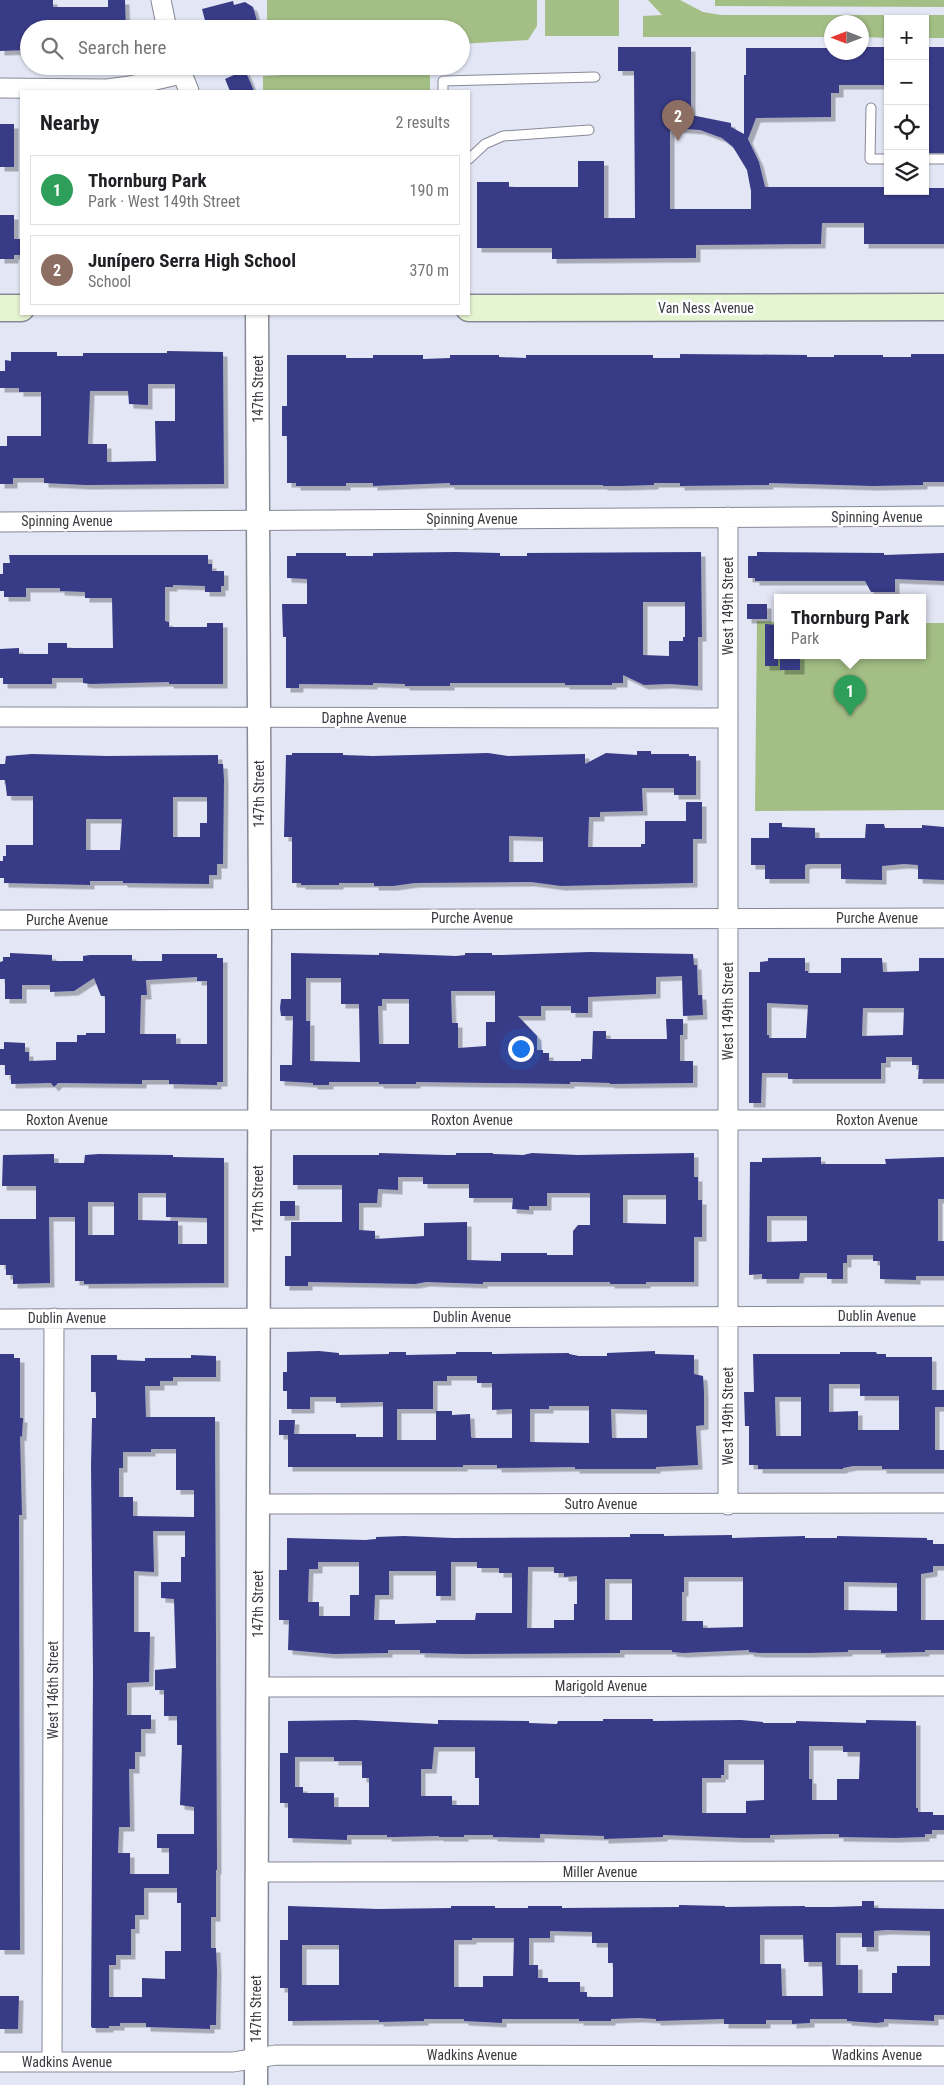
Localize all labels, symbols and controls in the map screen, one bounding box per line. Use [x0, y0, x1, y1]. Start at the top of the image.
north arrow [824, 15, 869, 60]
map controls [884, 15, 929, 195]
button: + [884, 15, 929, 60]
search box [20, 20, 470, 75]
icon: search [38, 34, 66, 62]
text: Search here [78, 36, 166, 59]
button: − [884, 60, 929, 105]
pin: 2 [662, 100, 694, 141]
button: locate [884, 105, 929, 150]
text: Nearby [40, 111, 99, 135]
text: 2 results [395, 113, 450, 132]
button: layers [884, 150, 929, 195]
text: Thornburg Park [88, 169, 207, 192]
text: 1 [53, 181, 61, 200]
text: 190 m [410, 181, 449, 200]
text: Park · West 149th Street [88, 192, 240, 211]
text: Junípero Serra High School [88, 249, 296, 272]
text: 2 [53, 261, 61, 280]
text: 370 m [410, 261, 449, 280]
text: School [88, 272, 131, 291]
street label: Van Ness Avenue [658, 300, 754, 316]
street label: 147th Street [250, 355, 266, 423]
street label: Spinning Avenue [831, 509, 923, 525]
street label: Spinning Avenue [426, 511, 518, 527]
street label: Spinning Avenue [21, 513, 113, 529]
street label: West 149th Street [720, 557, 736, 655]
popup [774, 594, 926, 659]
text: Thornburg Park [791, 606, 909, 629]
text: Park [791, 629, 819, 648]
pin: 1 [834, 675, 866, 716]
street label: Daphne Avenue [321, 710, 407, 726]
street label: 147th Street [251, 760, 267, 828]
street label: Purche Avenue [431, 910, 513, 926]
street label: Purche Avenue [836, 910, 918, 926]
street label: Purche Avenue [26, 912, 108, 928]
street label: West 149th Street [720, 962, 736, 1060]
your location [508, 1036, 534, 1062]
street label: Roxton Avenue [26, 1112, 108, 1128]
street label: Roxton Avenue [431, 1112, 513, 1128]
street label: Roxton Avenue [836, 1112, 918, 1128]
street label: 147th Street [250, 1165, 266, 1233]
street label: Dublin Avenue [838, 1308, 917, 1324]
street label: Dublin Avenue [433, 1309, 512, 1325]
street label: Dublin Avenue [28, 1310, 107, 1326]
street label: West 149th Street [720, 1367, 736, 1465]
street label: Sutro Avenue [565, 1496, 638, 1512]
street label: 147th Street [250, 1570, 266, 1638]
street label: West 146th Street [45, 1641, 61, 1739]
street label: Marigold Avenue [555, 1678, 648, 1694]
street label: Miller Avenue [563, 1864, 638, 1880]
street label: 147th Street [248, 1975, 264, 2043]
street label: Wadkins Avenue [427, 2047, 518, 2063]
street label: Wadkins Avenue [832, 2047, 923, 2063]
street label: Wadkins Avenue [22, 2054, 113, 2070]

